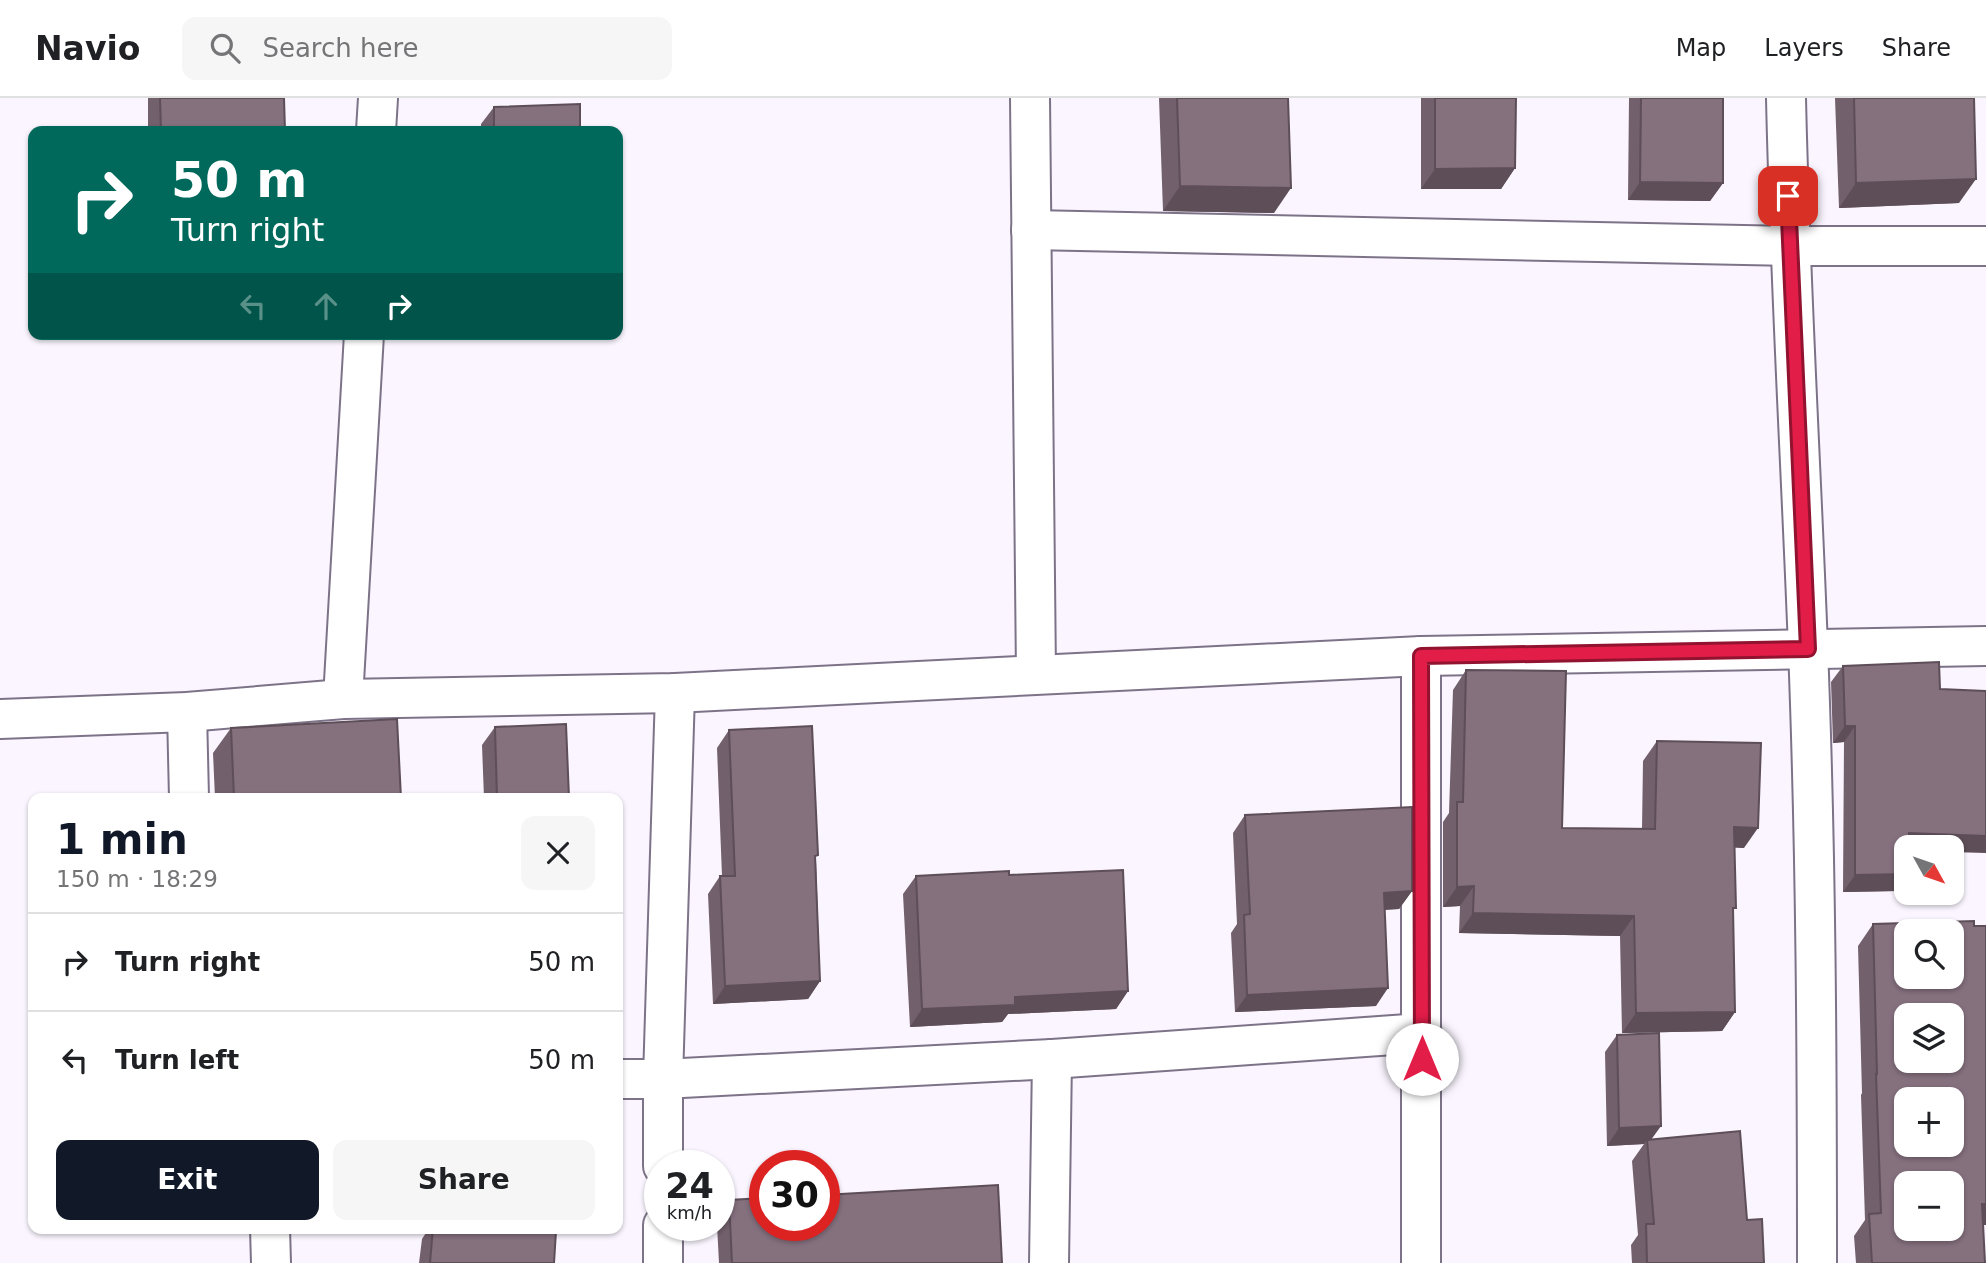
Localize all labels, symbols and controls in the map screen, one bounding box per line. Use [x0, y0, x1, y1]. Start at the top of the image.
search box [182, 17, 672, 80]
text: Navio [35, 29, 140, 68]
icon: search [206, 29, 244, 67]
text: Search here [262, 33, 419, 63]
text: Map [1676, 34, 1726, 62]
text: Layers [1764, 34, 1844, 62]
text: Share [1882, 34, 1951, 62]
text: 50 m [171, 152, 307, 209]
icon: right [56, 154, 147, 245]
pin [1758, 166, 1818, 226]
icon: arrive [1769, 177, 1807, 215]
text: Turn right [171, 211, 324, 249]
icon: left [234, 287, 272, 325]
icon: ahead [307, 287, 345, 325]
icon: right [380, 287, 418, 325]
text: 1 min [56, 815, 188, 864]
button: close [521, 816, 595, 890]
north arrow [1894, 835, 1964, 905]
map controls [1894, 835, 1964, 1241]
text: 150 m · 18:29 [56, 866, 218, 892]
button: search [1894, 919, 1964, 989]
icon: right [56, 943, 94, 981]
text: Turn right [115, 947, 260, 977]
text: 50 m [528, 947, 595, 977]
button: layers [1894, 1003, 1964, 1073]
position arrow [1385, 1022, 1459, 1096]
icon: left [56, 1041, 94, 1079]
text: Turn left [115, 1045, 239, 1075]
text: 50 m [528, 1045, 595, 1075]
button: + [1894, 1087, 1964, 1157]
button: Exit [56, 1140, 319, 1220]
button: Share [333, 1140, 595, 1220]
speed limit sign: 30 [749, 1150, 840, 1241]
text: 24 [665, 1166, 714, 1206]
button: − [1894, 1171, 1964, 1241]
text: km/h [667, 1202, 712, 1223]

